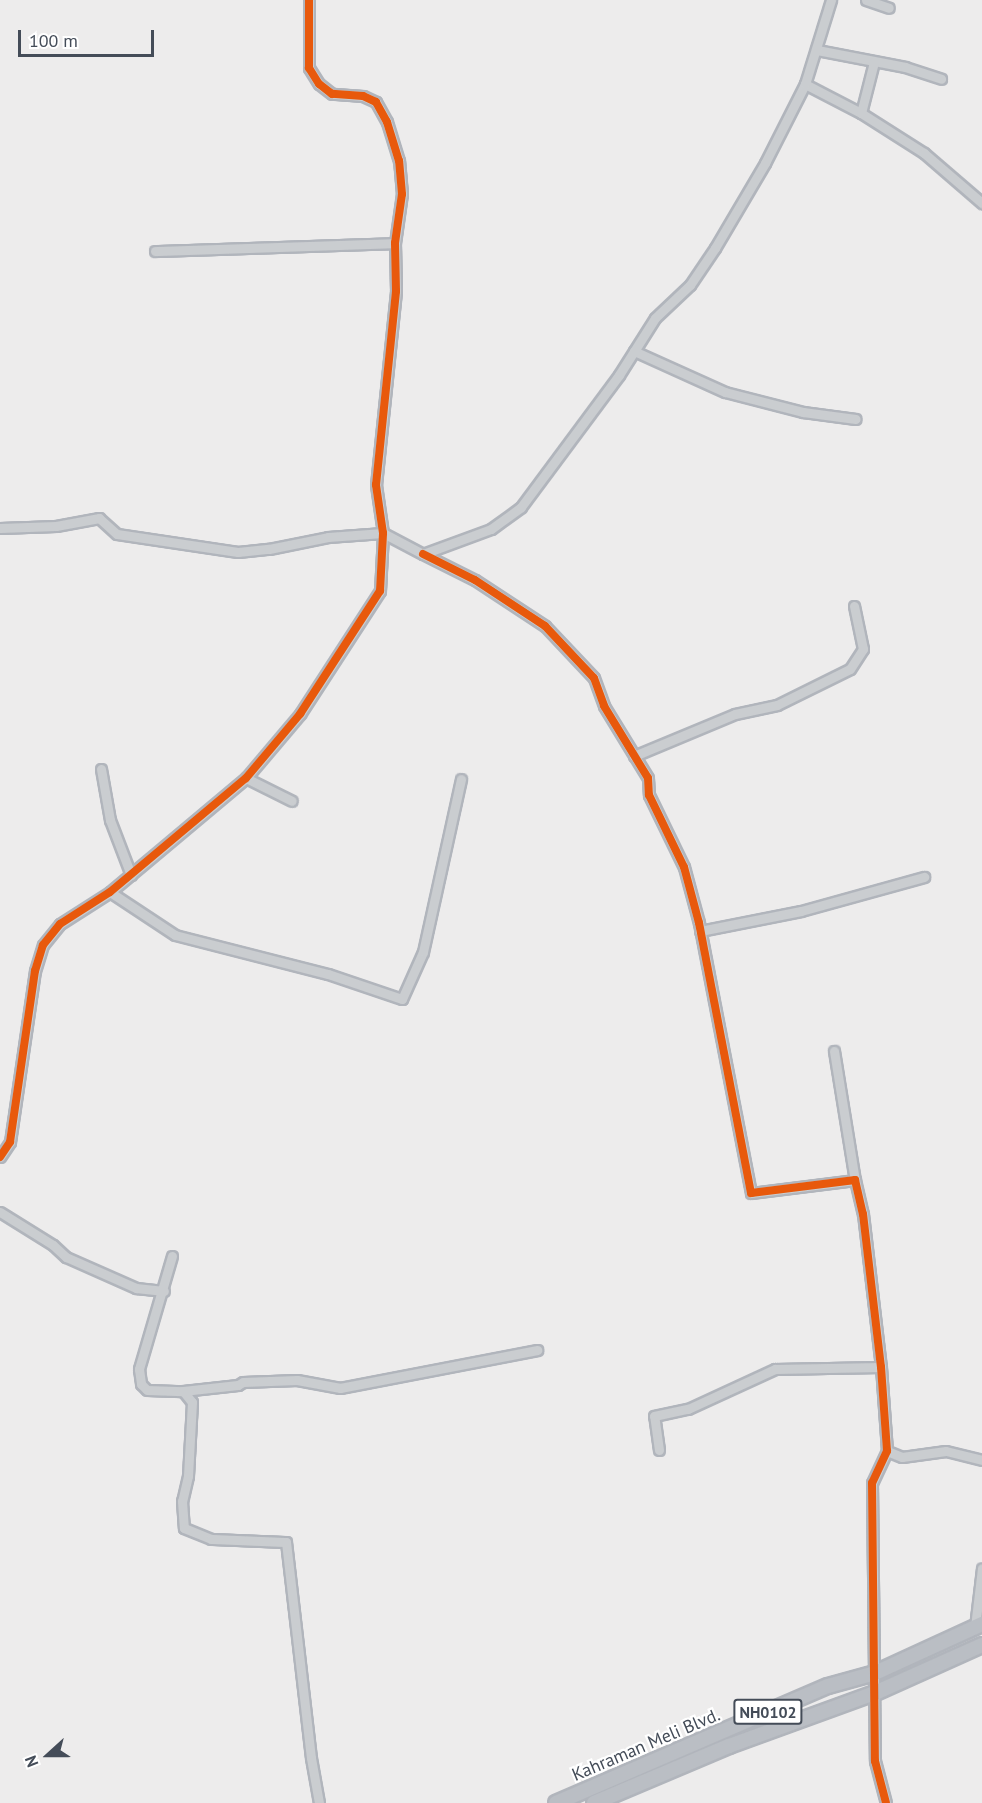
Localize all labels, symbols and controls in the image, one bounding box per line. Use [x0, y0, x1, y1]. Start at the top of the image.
scale bar [21, 18, 158, 56]
text: 100 m [29, 29, 78, 52]
road number: NH0102 [732, 1699, 804, 1725]
street label: Kahraman Meli Blvd. [569, 1704, 723, 1786]
north arrow [18, 1725, 78, 1785]
text: N [20, 1753, 42, 1770]

